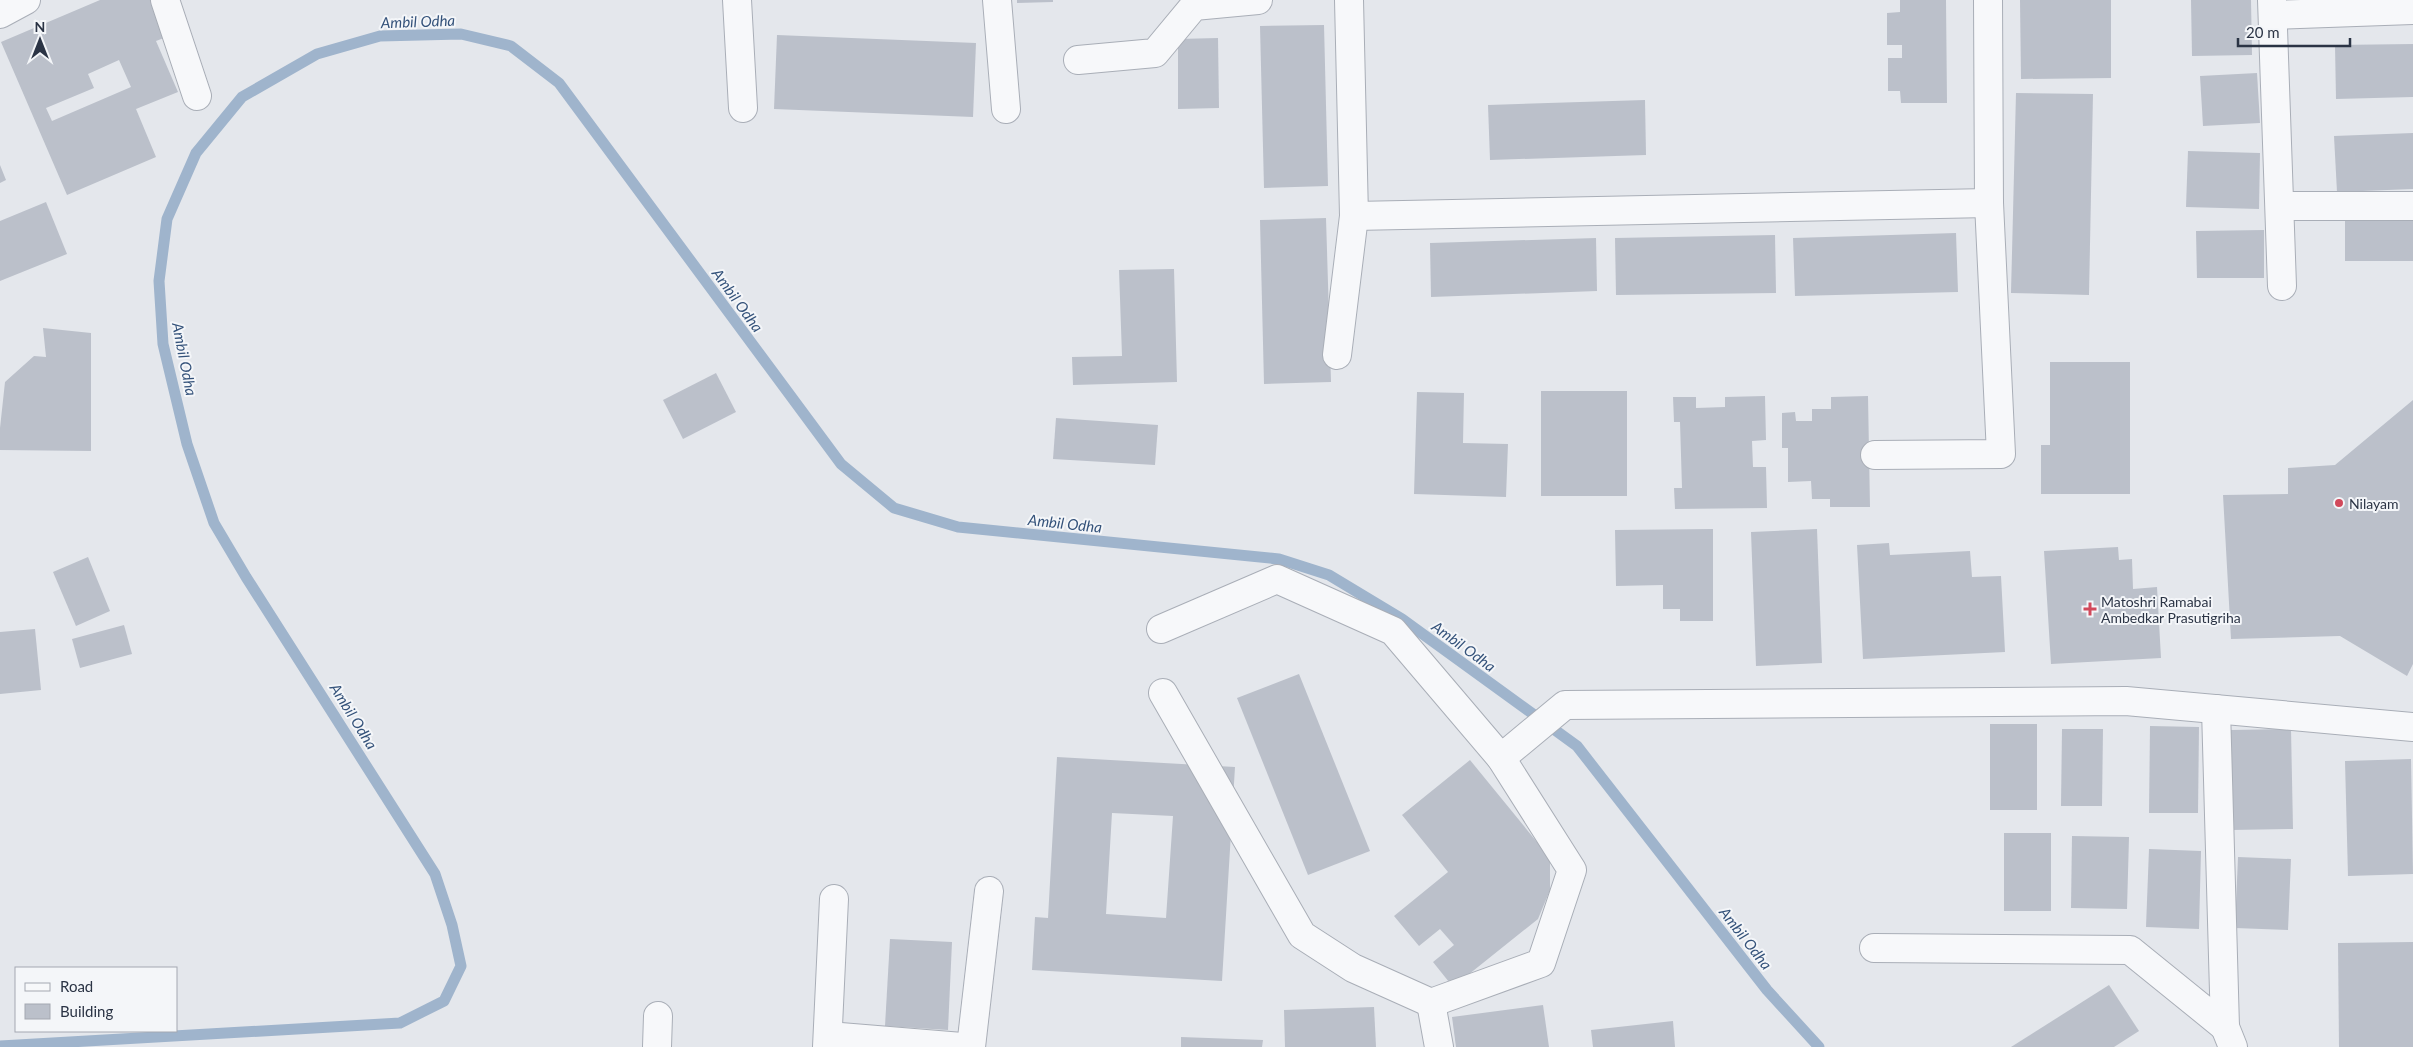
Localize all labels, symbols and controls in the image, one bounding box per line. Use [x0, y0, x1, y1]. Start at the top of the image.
water label: Ambil Odha [380, 11, 456, 31]
north arrow [15, 15, 65, 65]
scale bar [2238, 15, 2350, 47]
text: N [35, 18, 45, 35]
text: 20 m [2246, 23, 2280, 41]
water label: Ambil Odha [708, 264, 767, 336]
water label: Ambil Odha [169, 320, 201, 397]
place label: Nilayam [2349, 495, 2399, 512]
marker: Nilayam [2333, 497, 2345, 509]
water label: Ambil Odha [1026, 510, 1103, 536]
place label: Matoshri Ramabai Ambedkar Prasutigriha [2101, 593, 2241, 626]
marker: Matoshri Ramabai Ambedkar Prasutigriha [2083, 602, 2097, 616]
water label: Ambil Odha [1428, 616, 1500, 675]
water label: Ambil Odha [326, 679, 381, 753]
water label: Ambil Odha [1715, 902, 1776, 973]
legend [15, 967, 178, 1032]
text: Road [60, 977, 93, 995]
text: Building [60, 1002, 113, 1020]

